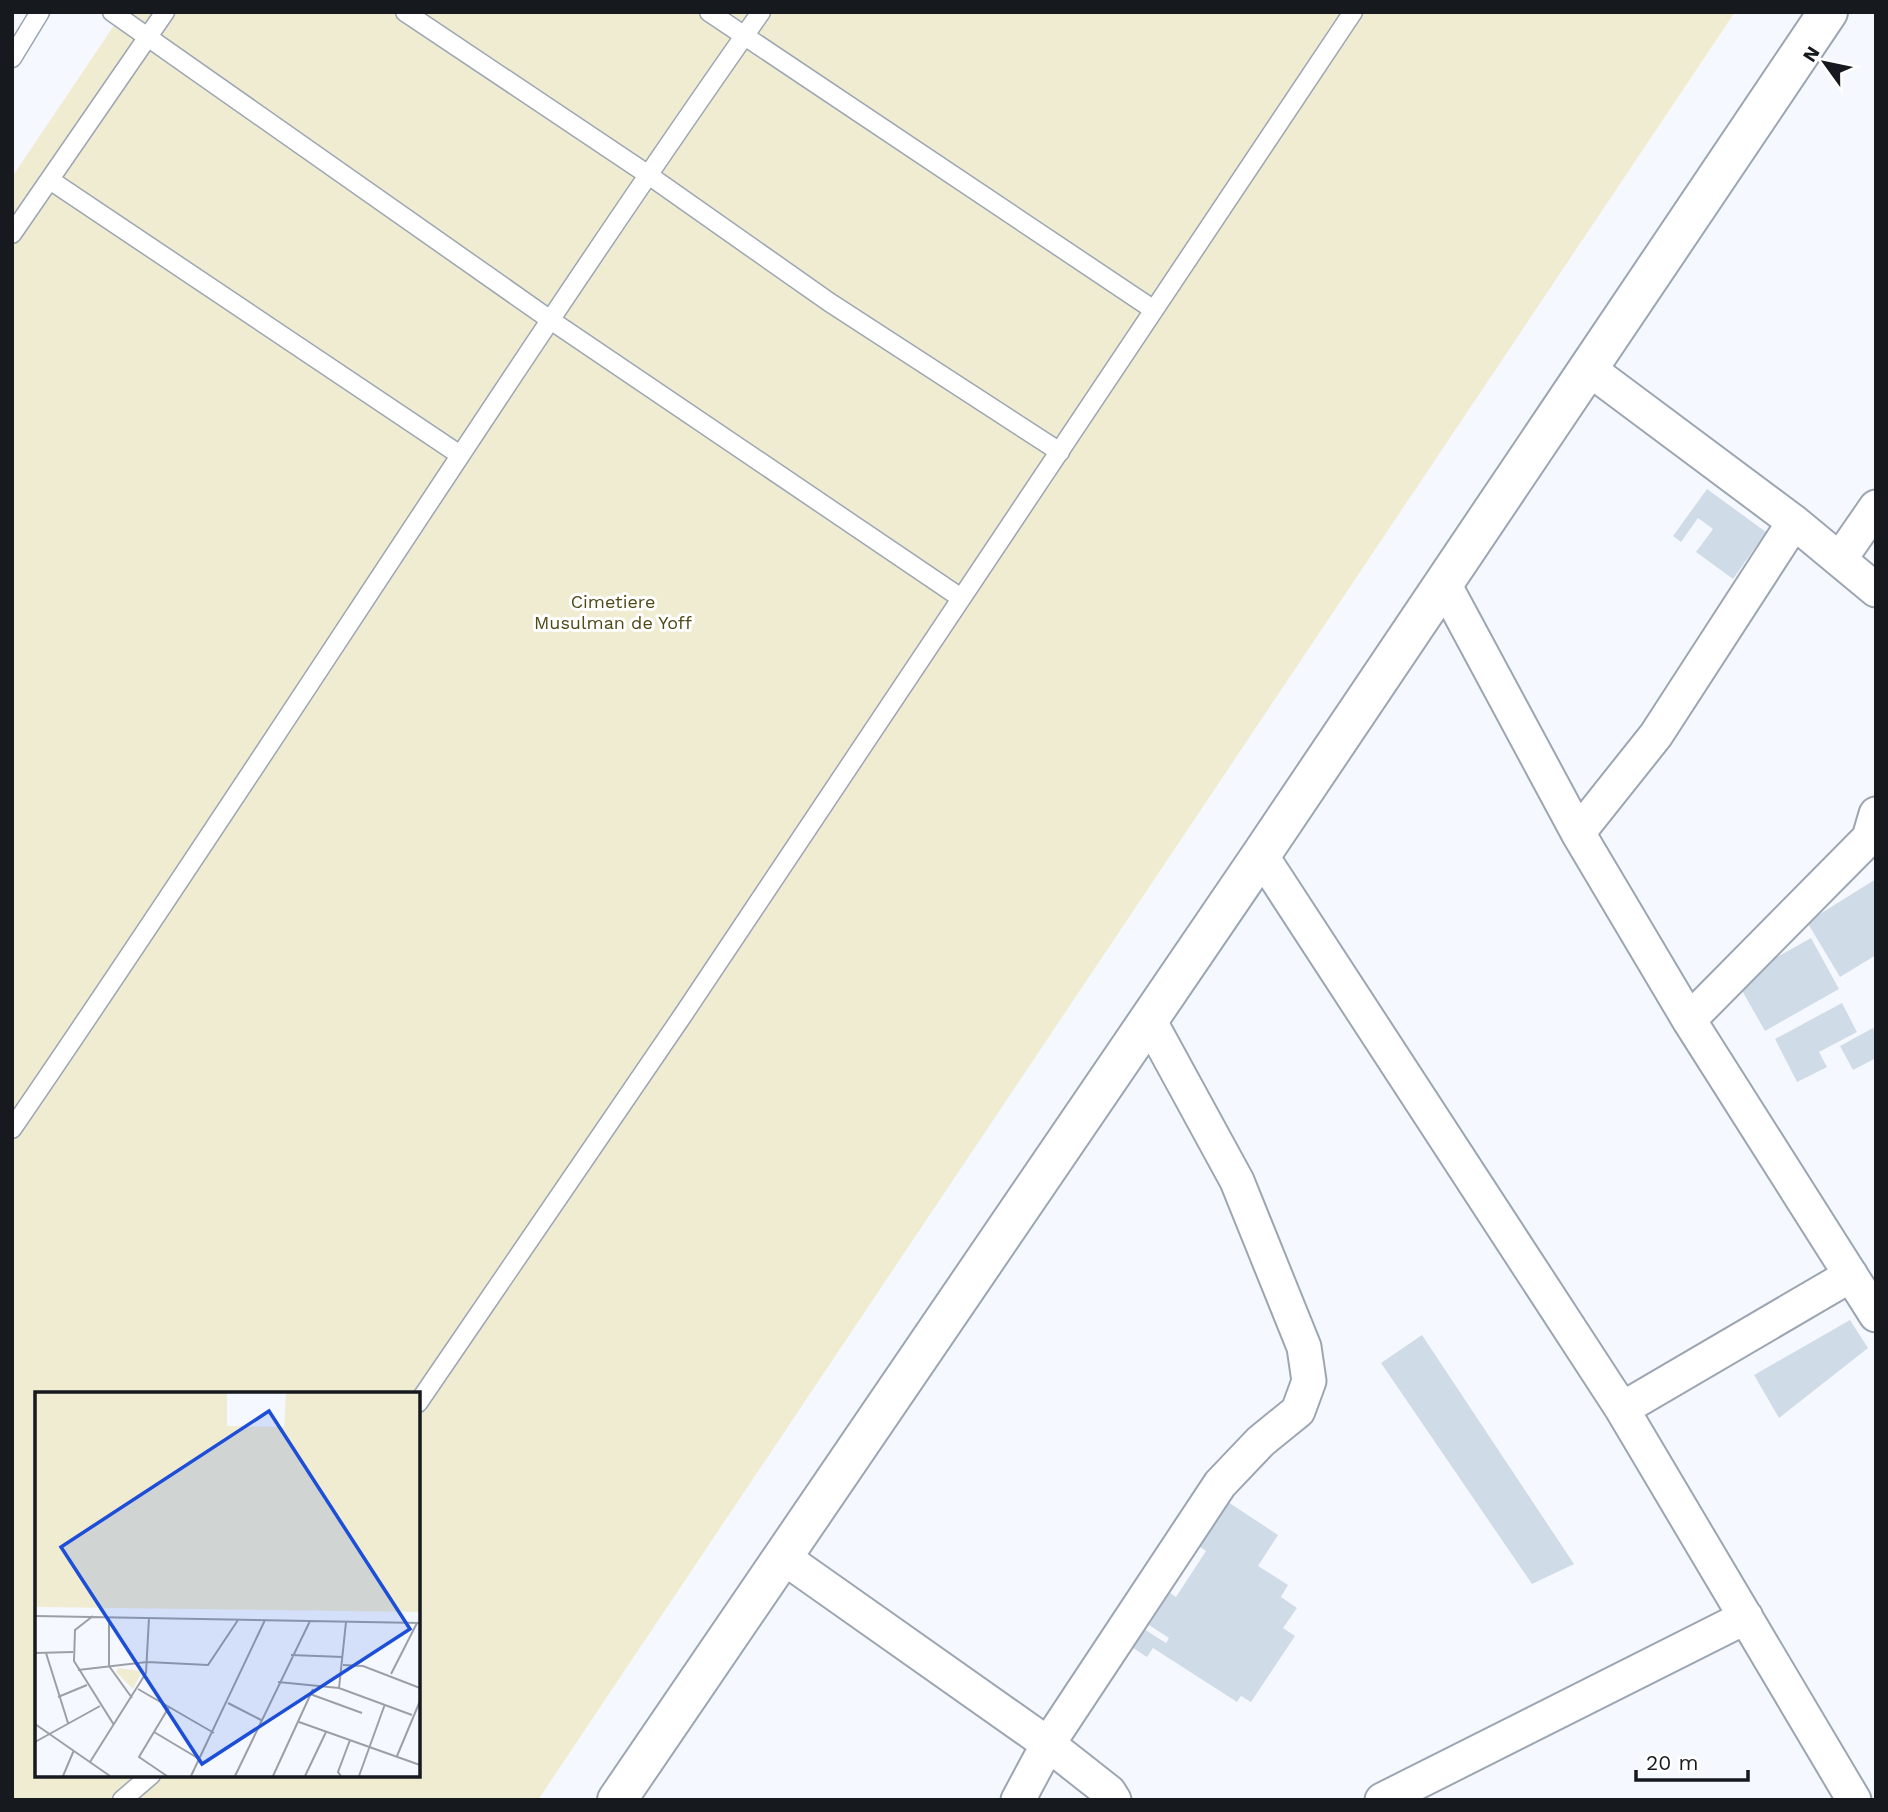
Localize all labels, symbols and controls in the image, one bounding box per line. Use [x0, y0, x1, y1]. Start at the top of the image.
north arrow [1790, 28, 1860, 98]
text: N [1798, 42, 1825, 66]
park label: Cimetiere Musulman de Yoff [534, 591, 692, 633]
inset map [35, 1392, 420, 1777]
scale bar [1636, 1738, 1748, 1782]
text: 20 m [1646, 1750, 1698, 1775]

